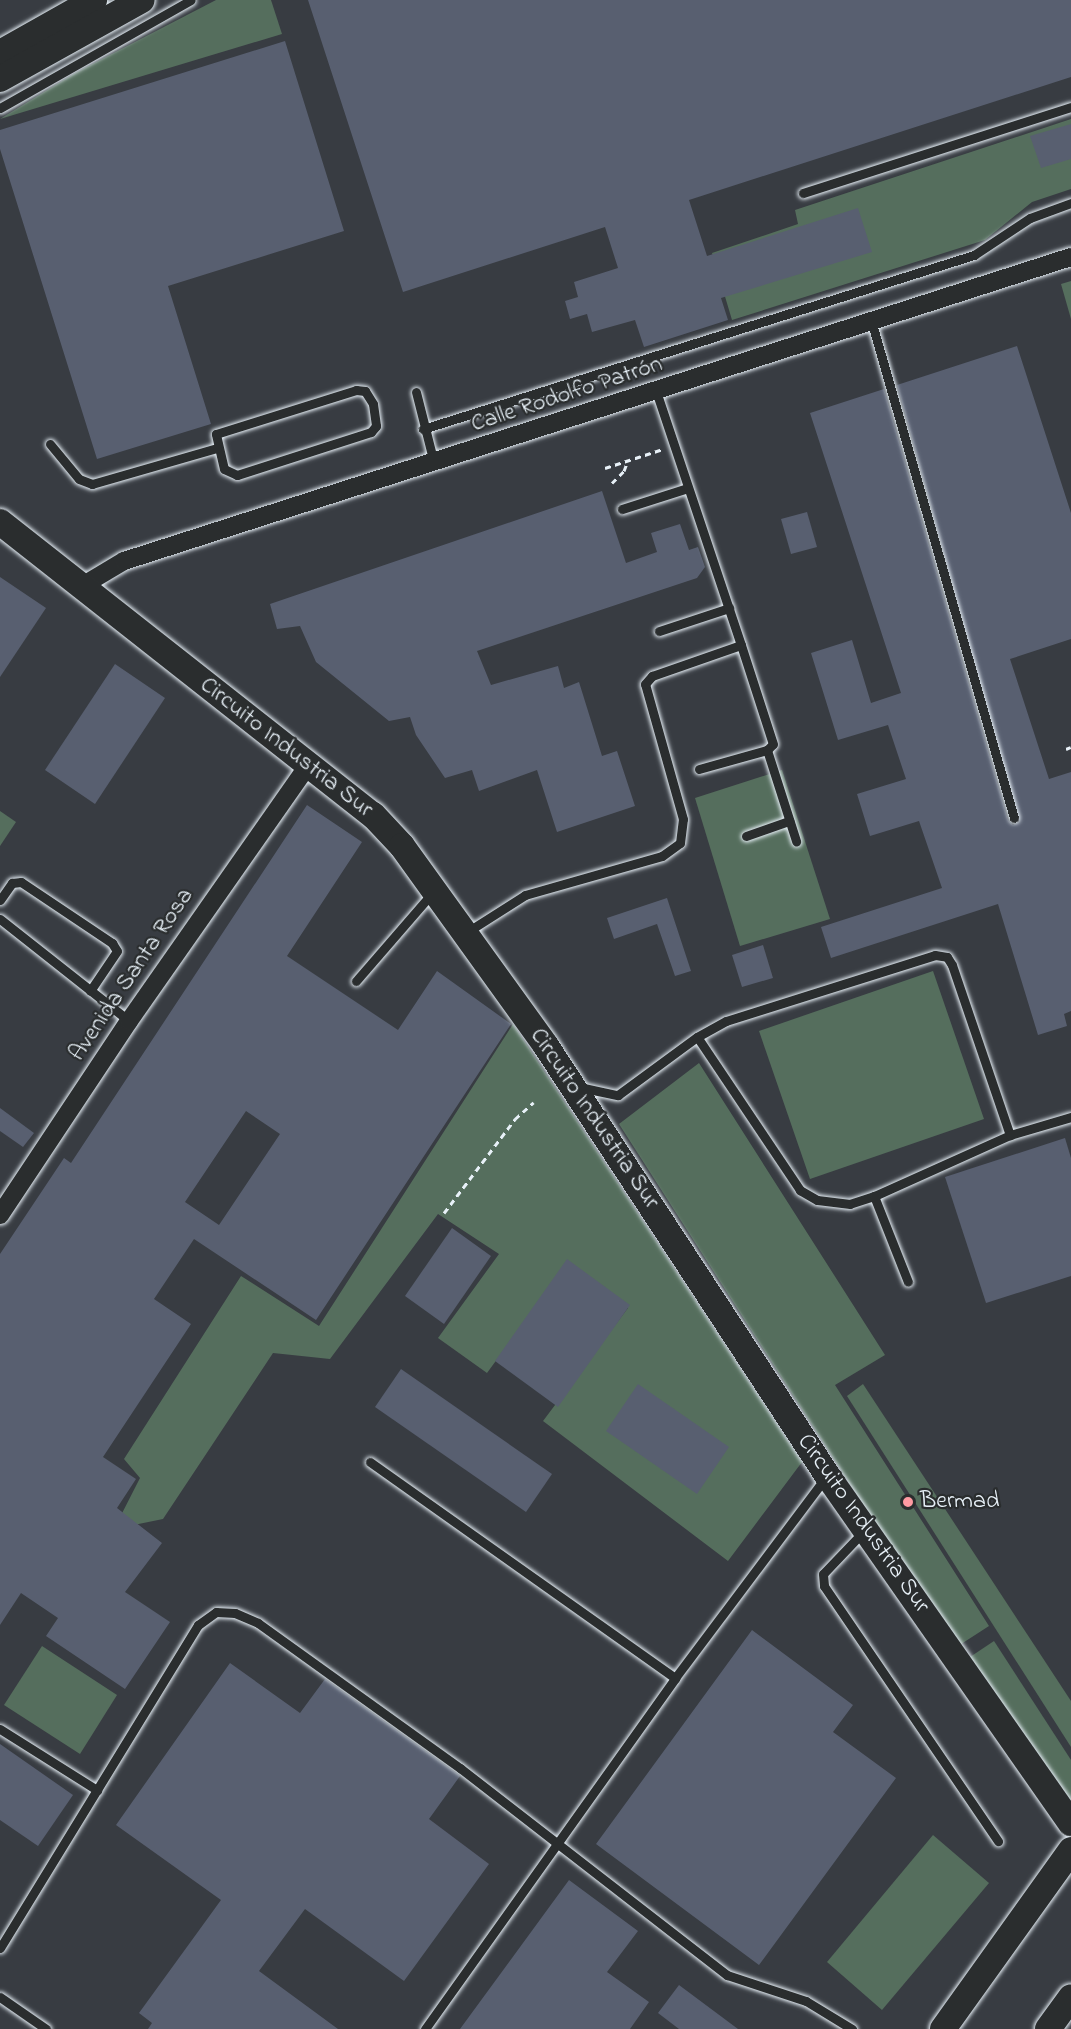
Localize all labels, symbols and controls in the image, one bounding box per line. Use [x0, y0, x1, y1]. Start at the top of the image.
street label: Calle Rodolfo Patrón [468, 350, 666, 440]
street label: Circuito Industria Sur [194, 671, 378, 825]
street label: Avenida Santa Rosa [64, 883, 200, 1067]
street label: Circuito Industria Sur [523, 1023, 665, 1215]
street label: Circuito Industria Sur [790, 1429, 936, 1619]
place label: Bermad [920, 1488, 999, 1516]
marker: Bermad [901, 1495, 915, 1509]

